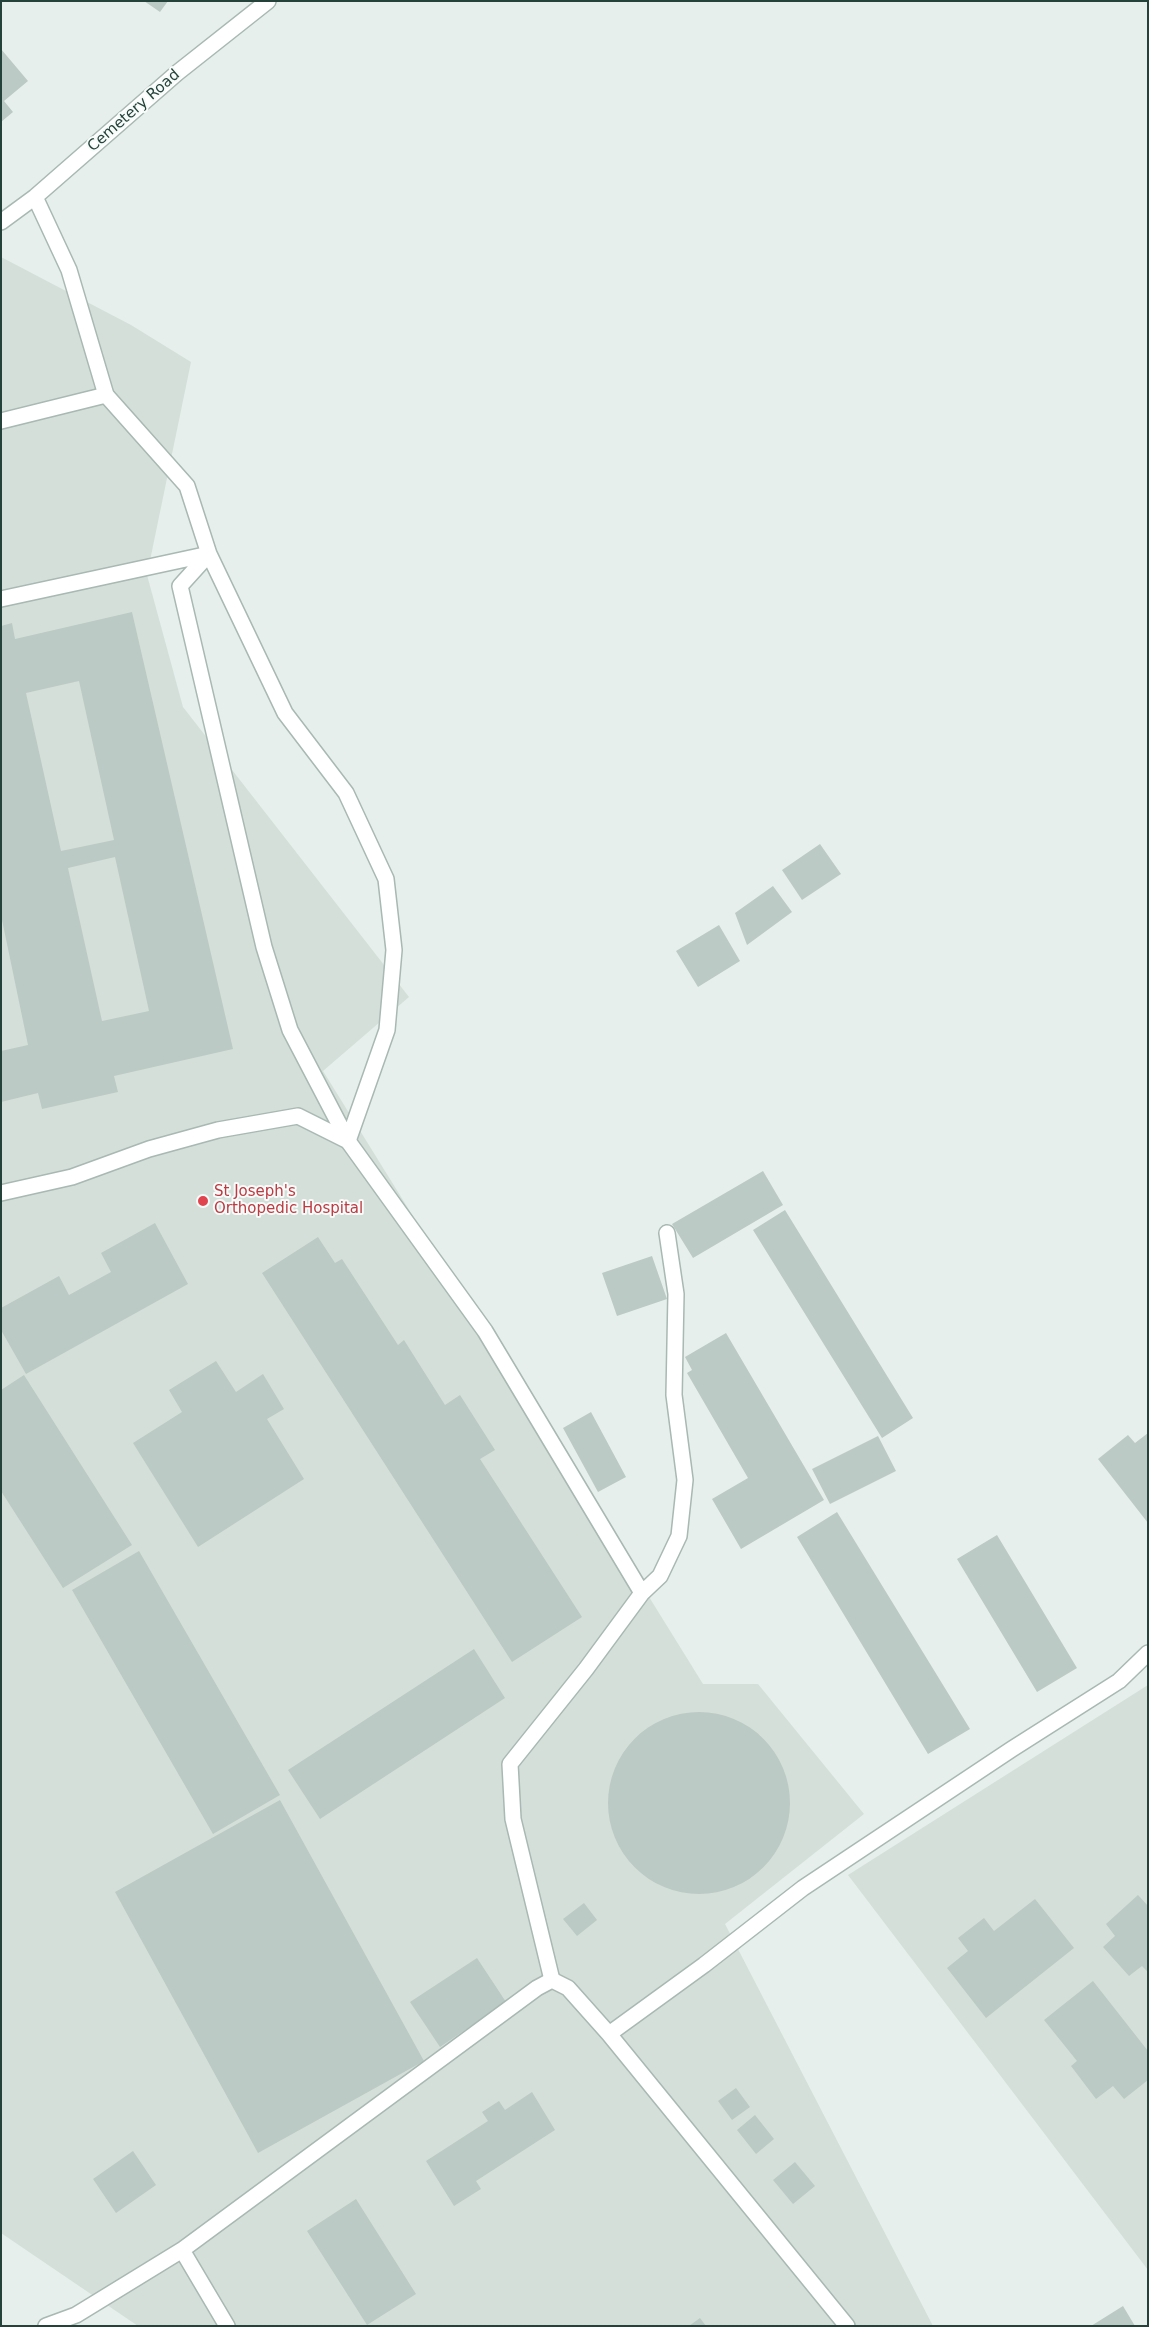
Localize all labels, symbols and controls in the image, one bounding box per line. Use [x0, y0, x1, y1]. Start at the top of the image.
street label: Cemetery Road [84, 66, 184, 156]
place label: St Joseph's Orthopedic Hospital [214, 1183, 363, 1218]
marker: St Joseph's Orthopedic Hospital [196, 1194, 210, 1208]

